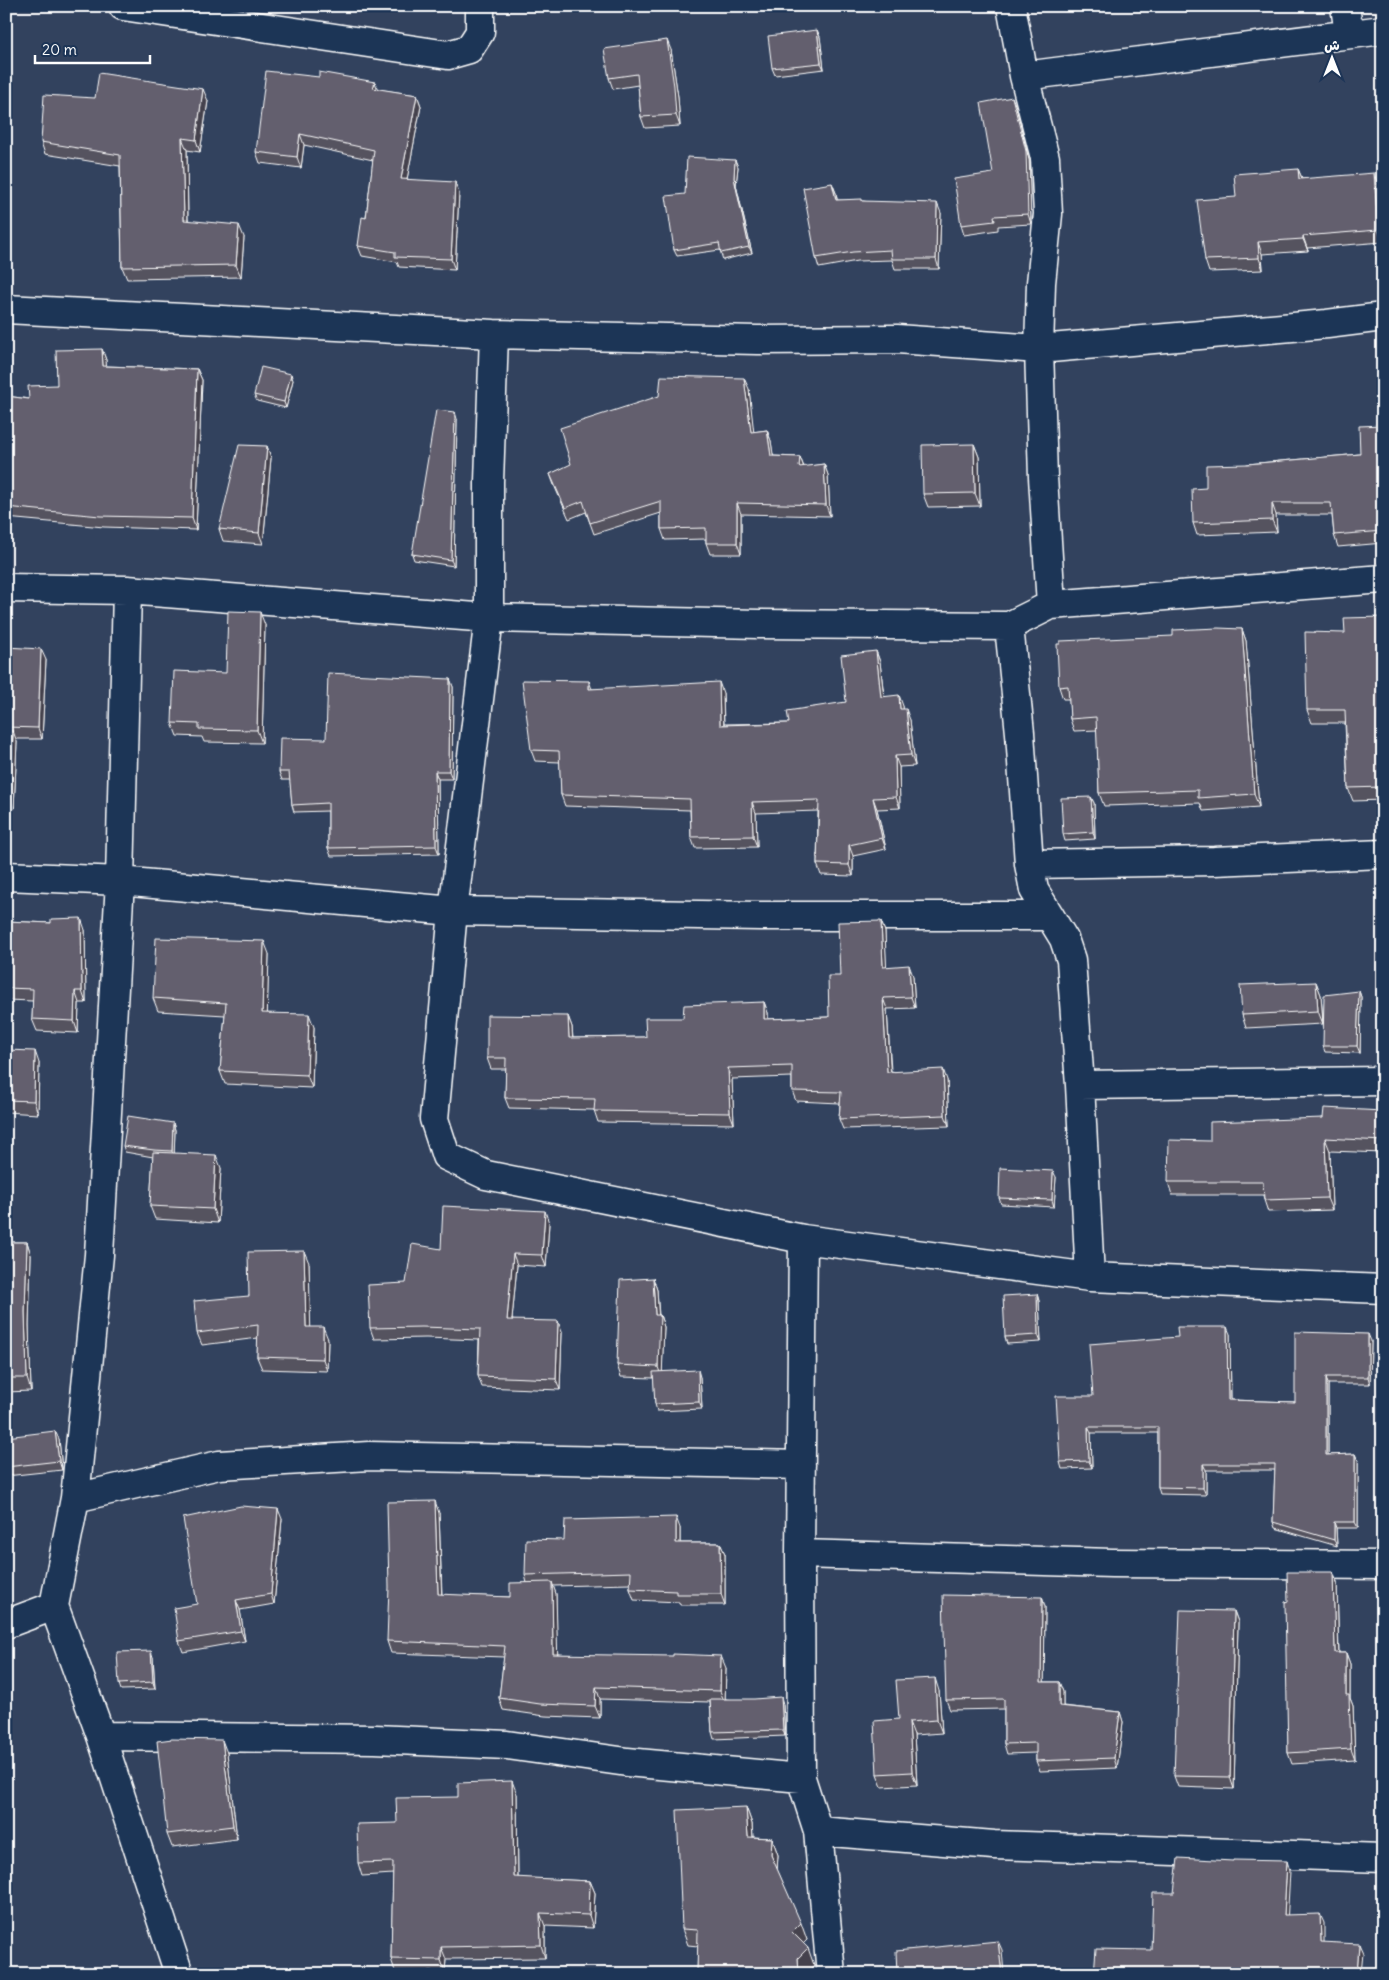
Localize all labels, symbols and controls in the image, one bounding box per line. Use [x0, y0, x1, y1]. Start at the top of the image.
scale bar [35, 32, 150, 64]
north arrow [1306, 32, 1356, 82]
text: ش [1324, 36, 1340, 54]
text: 20 m [42, 40, 77, 59]

